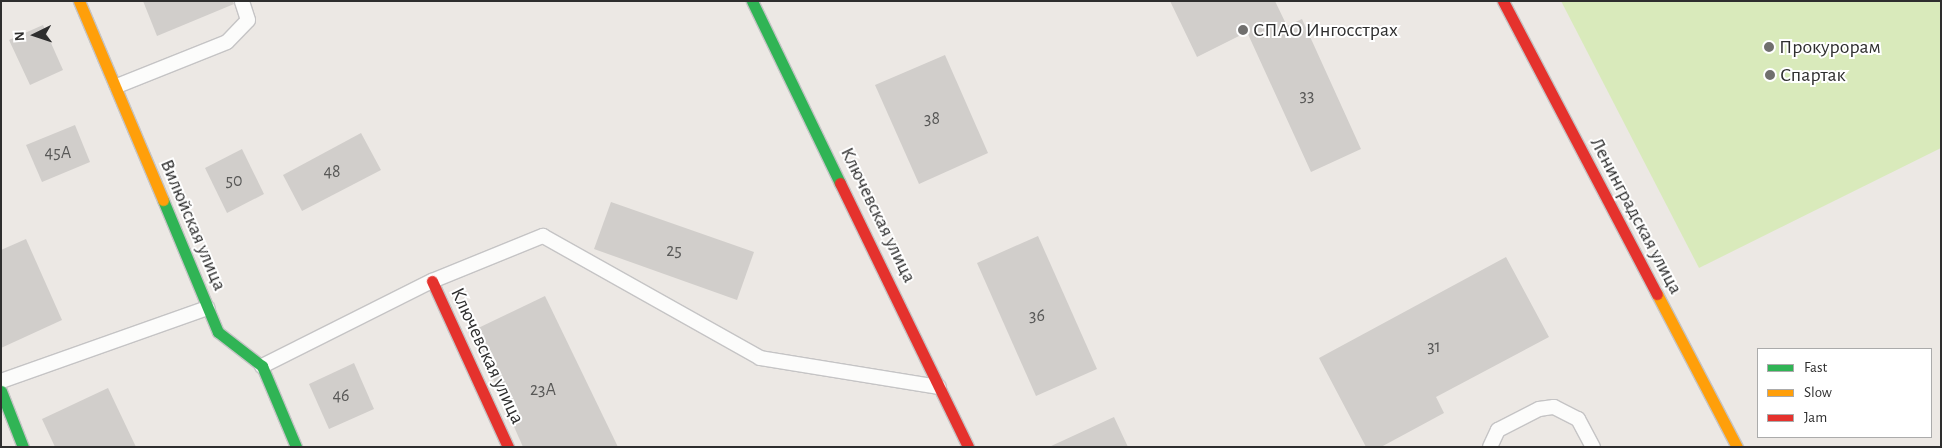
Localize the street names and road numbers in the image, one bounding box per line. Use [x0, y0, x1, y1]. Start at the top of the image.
street label: Ленинградская улица [1585, 133, 1687, 299]
street label: Ключевская улица [835, 143, 921, 287]
street label: Вилюйская улица [154, 156, 232, 294]
street label: Ключевская улица [445, 284, 529, 428]

